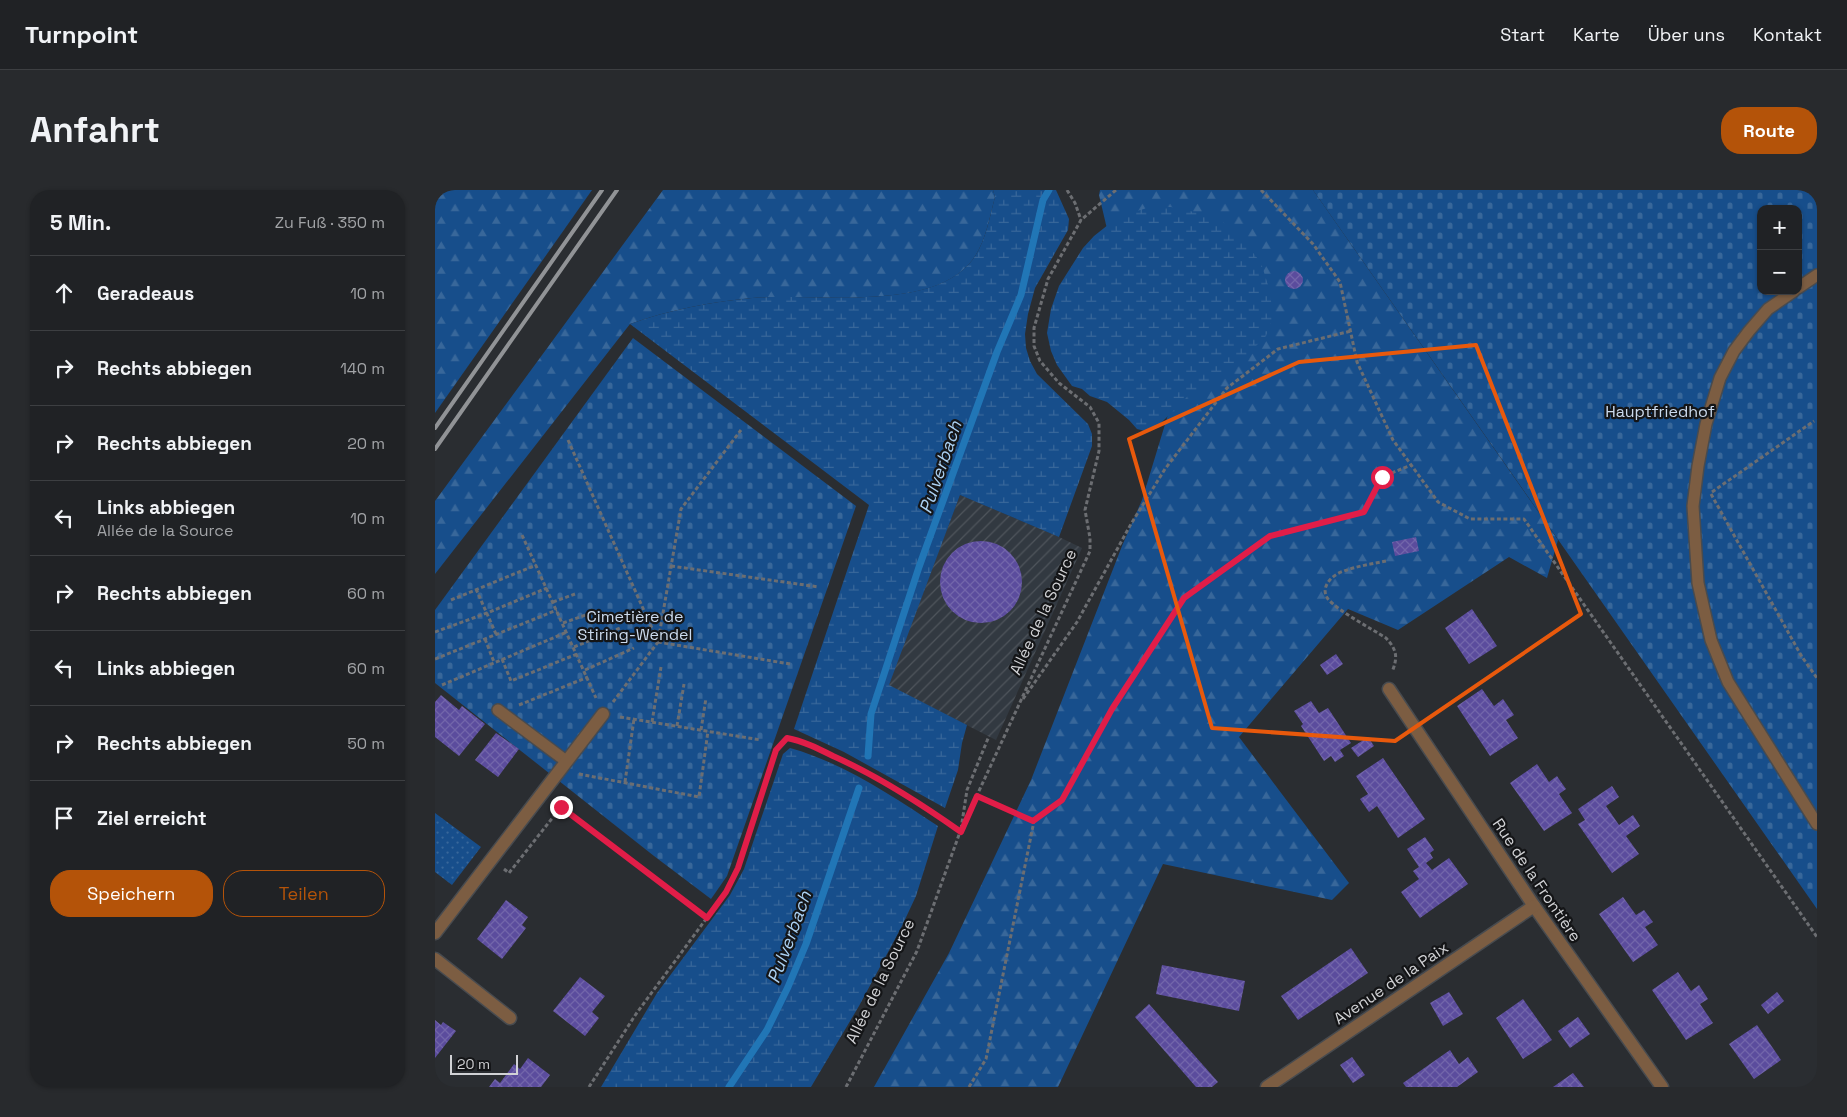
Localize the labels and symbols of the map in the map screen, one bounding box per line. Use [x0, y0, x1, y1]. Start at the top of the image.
park label: Hauptfriedhof [1605, 401, 1715, 422]
water label: Pulverbach [913, 417, 967, 516]
route start [1371, 466, 1394, 489]
street label: Allée de la Source [1005, 546, 1081, 678]
park label: Cimetière de Stiring-Wendel [578, 606, 692, 645]
route end [550, 796, 573, 819]
street label: Rue de la Frontière [1488, 814, 1586, 946]
water label: Pulverbach [762, 887, 817, 986]
street label: Allée de la Source [841, 915, 919, 1047]
street label: Avenue de la Paix [1330, 937, 1452, 1029]
scale bar [450, 1052, 517, 1075]

